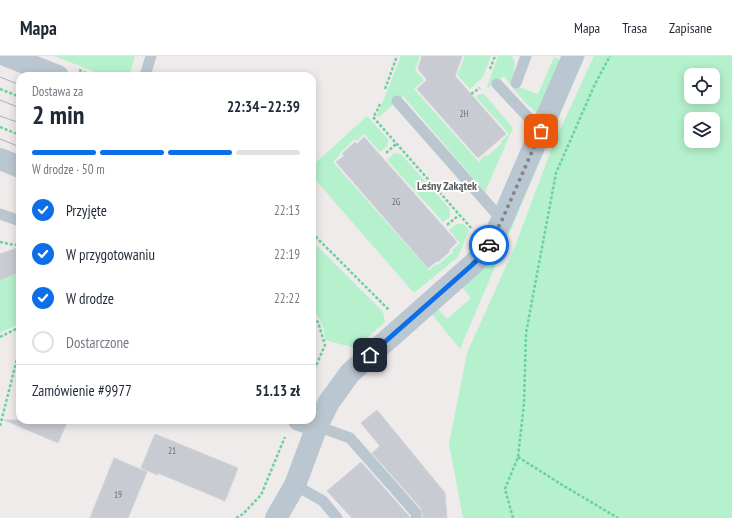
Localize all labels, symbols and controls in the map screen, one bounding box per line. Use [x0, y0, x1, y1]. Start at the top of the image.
text: Mapa [20, 16, 57, 40]
text: Mapa [574, 19, 600, 37]
text: Trasa [622, 19, 647, 37]
text: Zapisane [669, 19, 712, 37]
map controls [684, 68, 720, 148]
button: locate [684, 68, 720, 104]
text: Dostawa za [32, 83, 83, 100]
text: 22:34–22:39 [227, 97, 300, 116]
text: 2 min [32, 98, 85, 131]
house number: 2H [460, 108, 469, 119]
button: layers [684, 112, 720, 148]
pin [524, 114, 558, 148]
icon: bag [530, 120, 552, 142]
text: W drodze · 50 m [32, 161, 105, 178]
district label: Leśny Zakątek [417, 178, 477, 193]
house number: 2G [392, 196, 401, 207]
icon: check [32, 199, 54, 221]
text: Przyjęte [66, 201, 107, 220]
text: 22:13 [274, 202, 300, 219]
courier [469, 225, 509, 265]
icon: car [478, 234, 500, 256]
icon: check [32, 243, 54, 265]
text: W przygotowaniu [66, 245, 155, 264]
text: 22:19 [274, 246, 300, 263]
icon: check [32, 287, 54, 309]
text: W drodze [66, 289, 114, 308]
text: 22:22 [274, 290, 300, 307]
text: Dostarczone [66, 333, 129, 352]
pin [353, 338, 387, 372]
icon: home [359, 344, 381, 366]
text: Zamówienie #9977 [32, 381, 132, 400]
text: 51.13 zł [255, 381, 300, 400]
house number: 21 [168, 445, 176, 456]
house number: 19 [114, 489, 122, 500]

